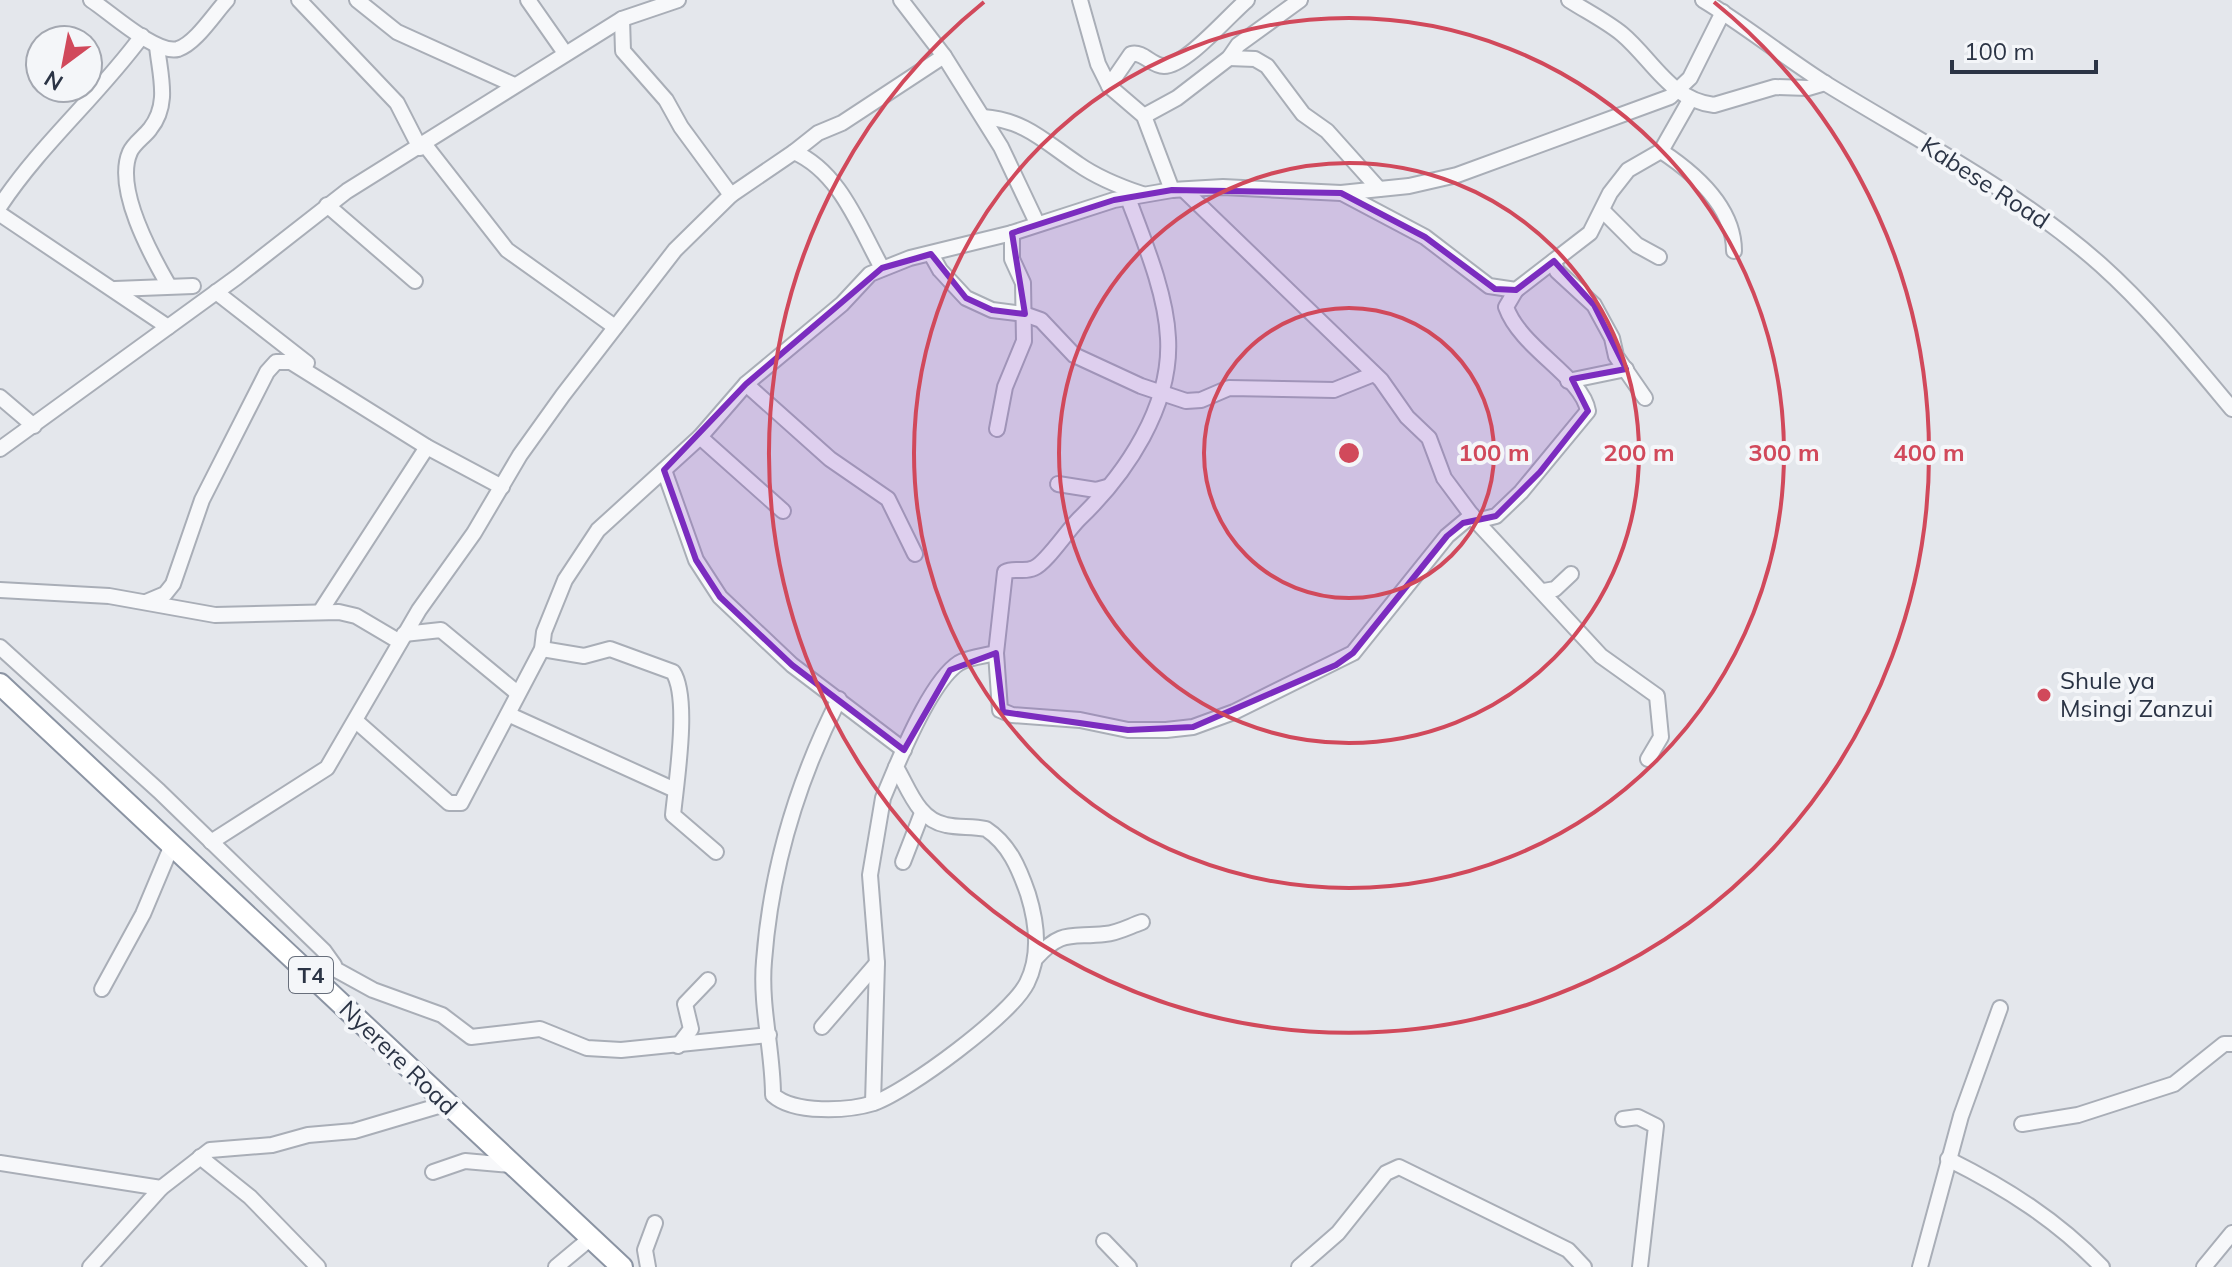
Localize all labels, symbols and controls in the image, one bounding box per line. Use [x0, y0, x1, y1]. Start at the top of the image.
north arrow [24, 24, 104, 104]
scale bar [1952, 24, 2096, 74]
text: 100 m [1964, 36, 2035, 66]
text: N [39, 65, 68, 97]
street label: Kabese Road [1916, 130, 2055, 235]
text: 100 m [1458, 437, 1530, 467]
text: 200 m [1603, 437, 1675, 467]
text: 300 m [1748, 437, 1820, 467]
text: 400 m [1893, 437, 1965, 467]
centre of rings [1335, 439, 1363, 467]
place label: Shule ya Msingi Zanzui [2060, 665, 2213, 723]
marker: Shule ya Msingi Zanzui [2035, 686, 2053, 704]
road number: T4 [289, 957, 333, 993]
street label: Nyerere Road [334, 994, 464, 1121]

